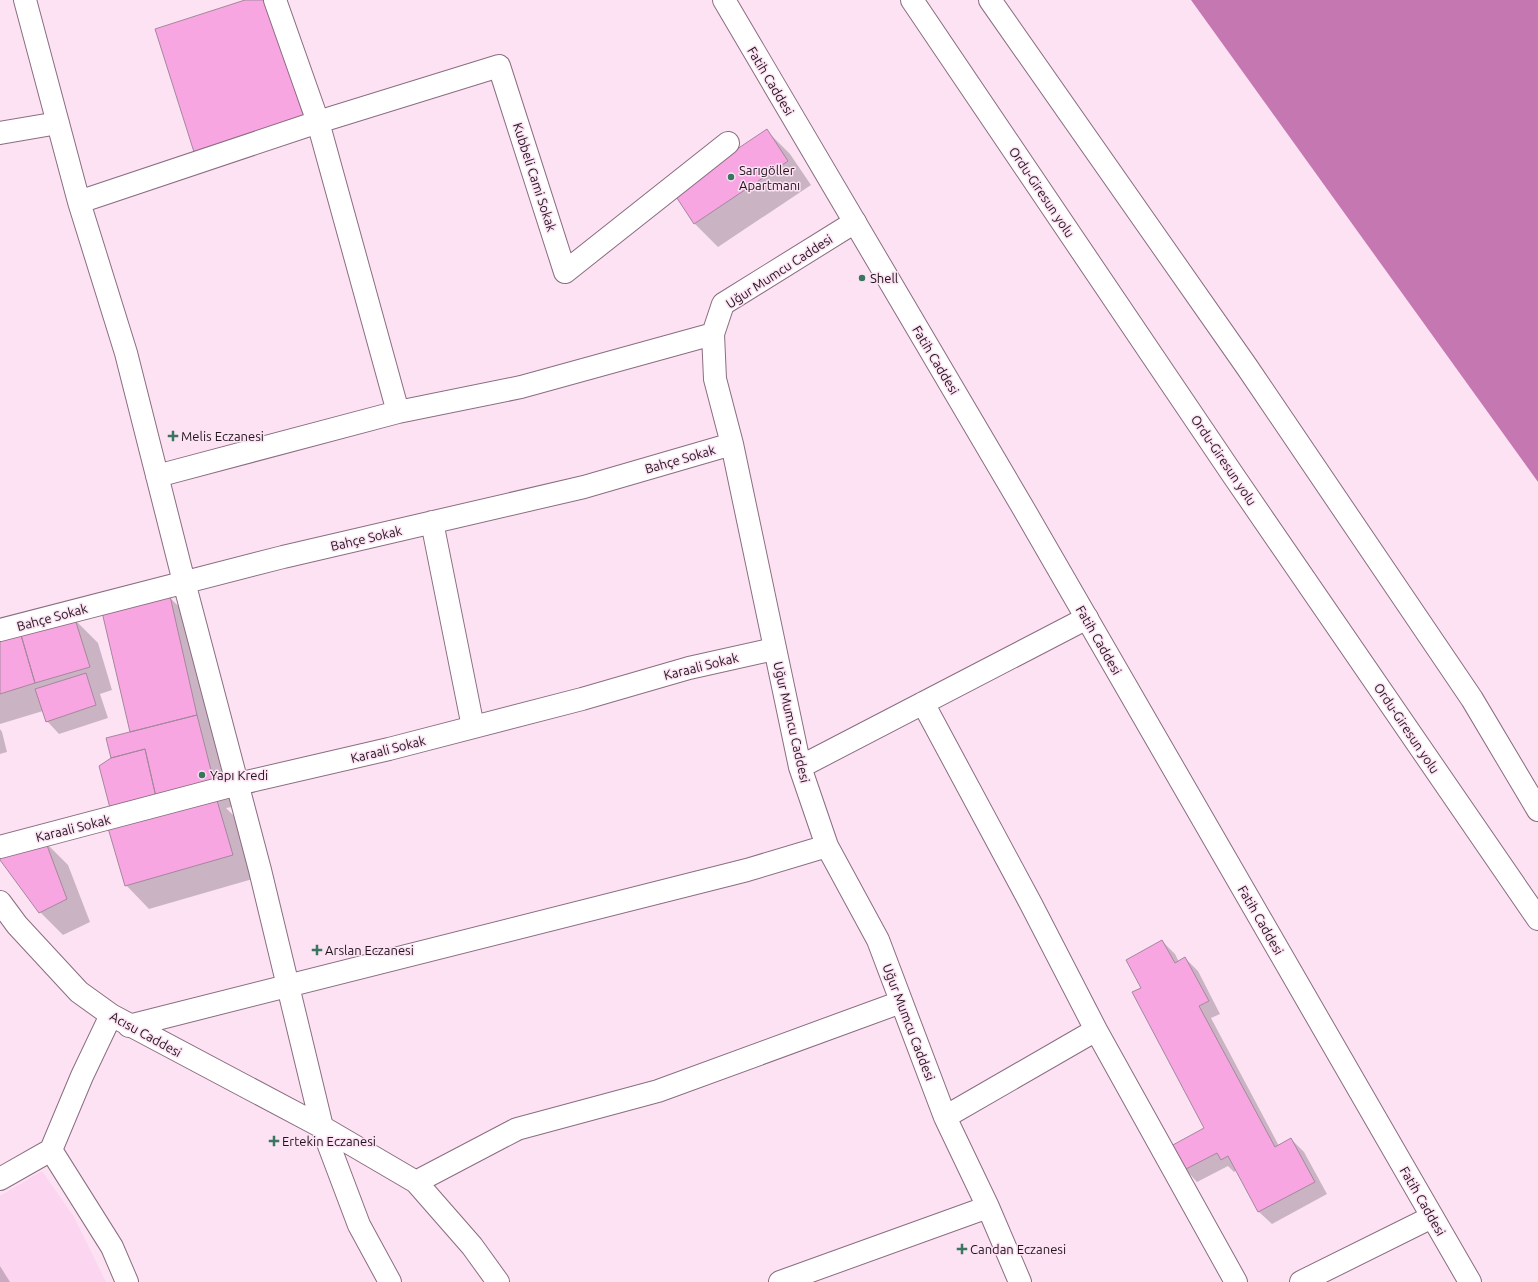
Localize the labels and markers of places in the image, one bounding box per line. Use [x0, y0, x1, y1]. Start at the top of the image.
place label: Sarıgöller Apartmanı [739, 163, 800, 192]
marker: Sarıgöller Apartmanı [726, 172, 736, 182]
place label: Shell [870, 271, 899, 285]
marker: Shell [857, 273, 867, 283]
place label: Melis Eczanesi [181, 429, 264, 443]
marker: Melis Eczanesi [168, 431, 178, 441]
place label: Yapı Kredi [210, 768, 268, 782]
marker: Yapı Kredi [197, 770, 207, 780]
place label: Arslan Eczanesi [325, 943, 414, 957]
marker: Arslan Eczanesi [312, 945, 322, 955]
place label: Ertekin Eczanesi [282, 1134, 376, 1148]
marker: Ertekin Eczanesi [269, 1136, 279, 1146]
place label: Candan Eczanesi [970, 1242, 1066, 1256]
marker: Candan Eczanesi [957, 1244, 967, 1254]

